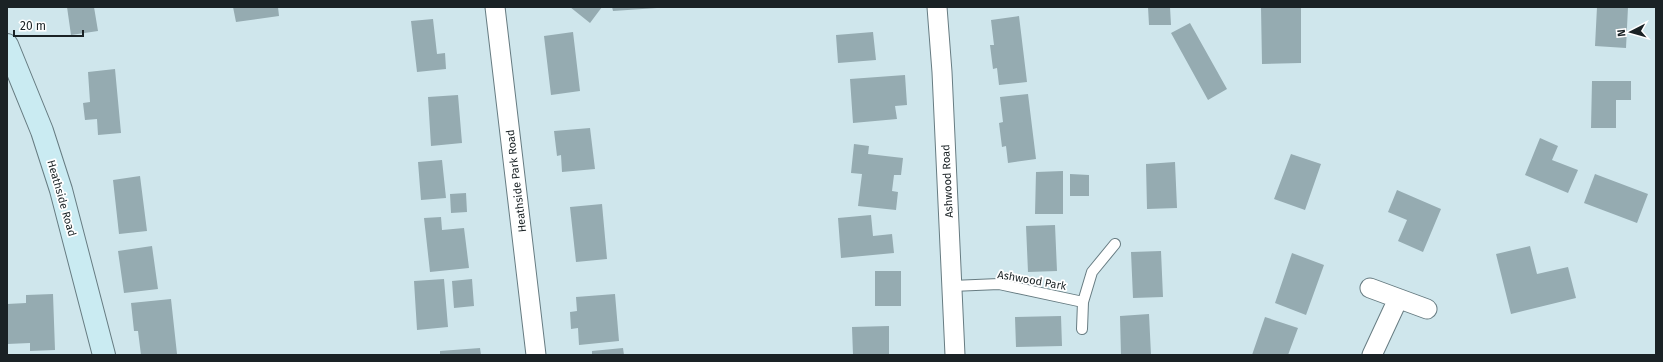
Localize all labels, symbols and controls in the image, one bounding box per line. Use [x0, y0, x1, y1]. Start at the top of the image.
scale bar [14, 12, 83, 38]
north arrow [1611, 12, 1651, 52]
text: 20 m [20, 19, 46, 33]
text: N [1615, 29, 1628, 37]
street label: Heathside Park Road [504, 129, 529, 233]
street label: Ashwood Road [939, 144, 956, 218]
street label: Heathside Road [44, 158, 79, 238]
street label: Ashwood Park [996, 268, 1068, 293]

